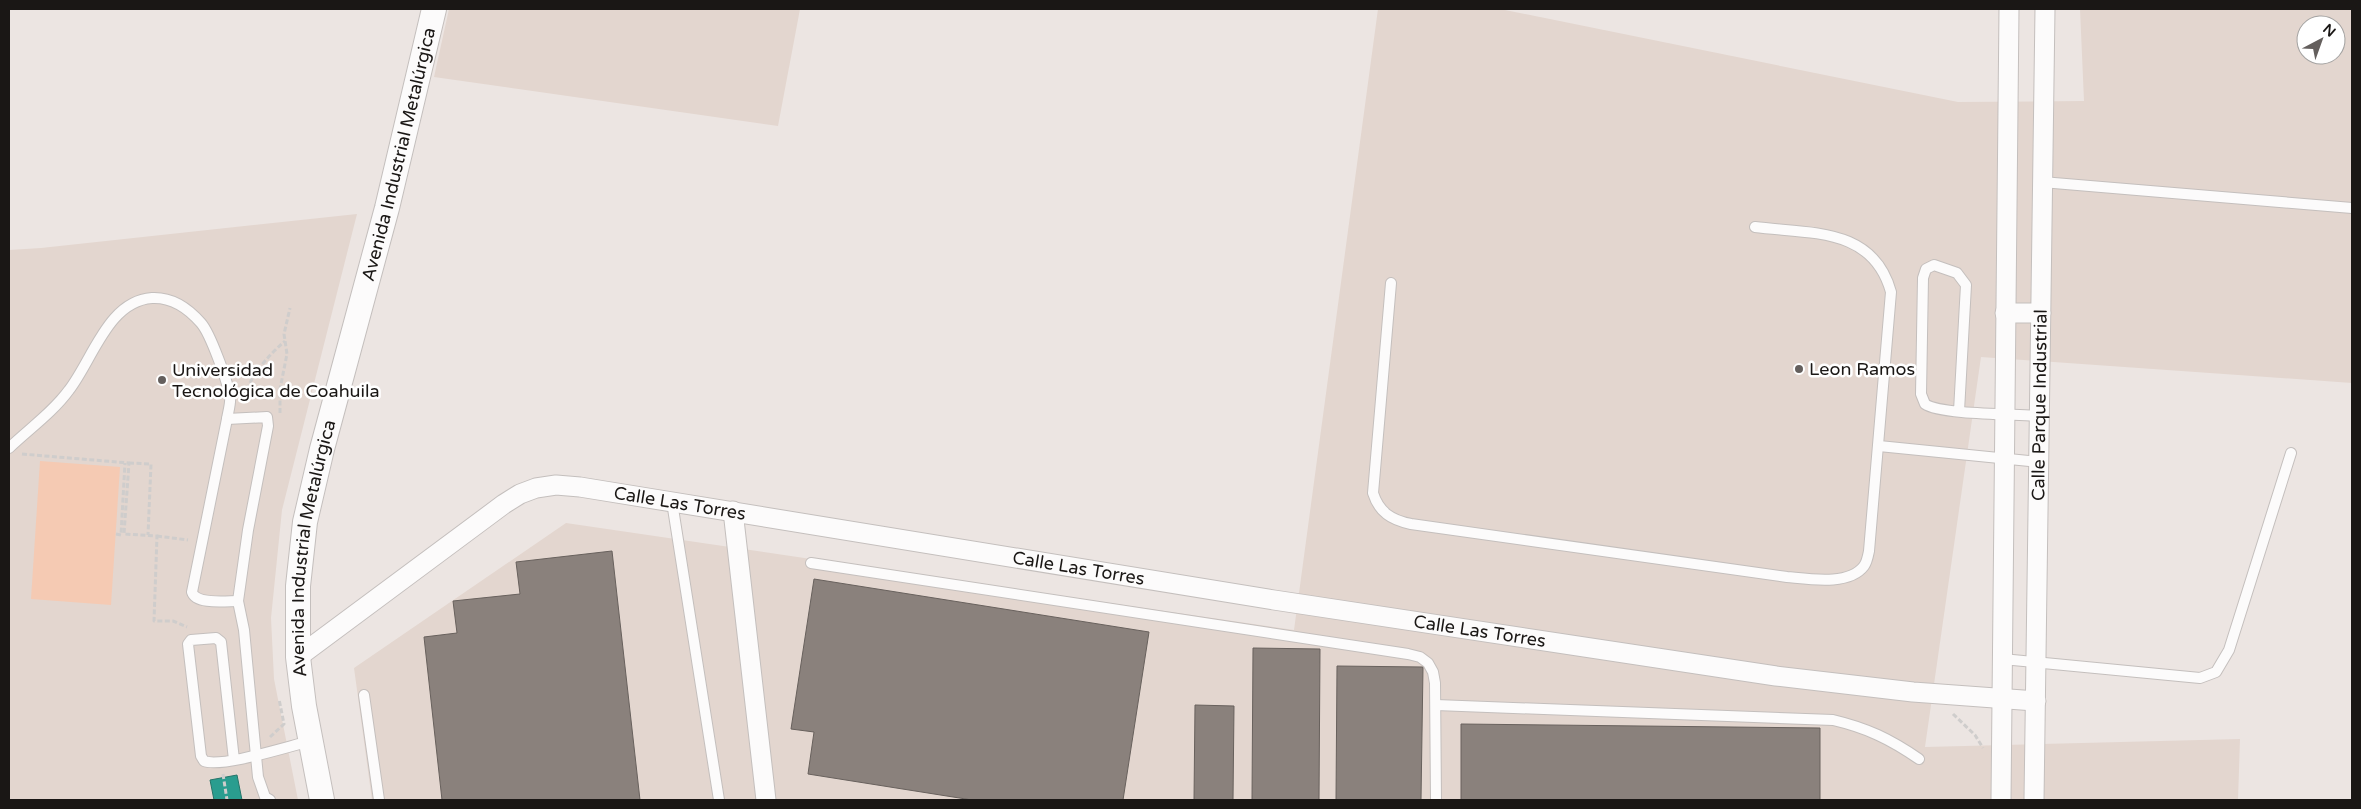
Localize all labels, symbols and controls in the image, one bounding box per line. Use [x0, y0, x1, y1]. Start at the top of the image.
north arrow [2296, 15, 2346, 65]
text: N [2319, 20, 2339, 41]
street label: Avenida Industrial Metalúrgica [357, 25, 440, 284]
street label: Calle Parque Industrial [2027, 309, 2052, 501]
place label: Leon Ramos [1809, 358, 1915, 380]
place label: Universidad Tecnológica de Coahuila [172, 359, 380, 402]
marker: Leon Ramos [1793, 363, 1805, 375]
marker: Universidad Tecnológica de Coahuila [156, 374, 168, 386]
street label: Avenida Industrial Metalúrgica [287, 417, 340, 678]
street label: Calle Las Torres [612, 482, 747, 525]
street label: Calle Las Torres [1011, 547, 1146, 590]
street label: Calle Las Torres [1412, 610, 1547, 652]

